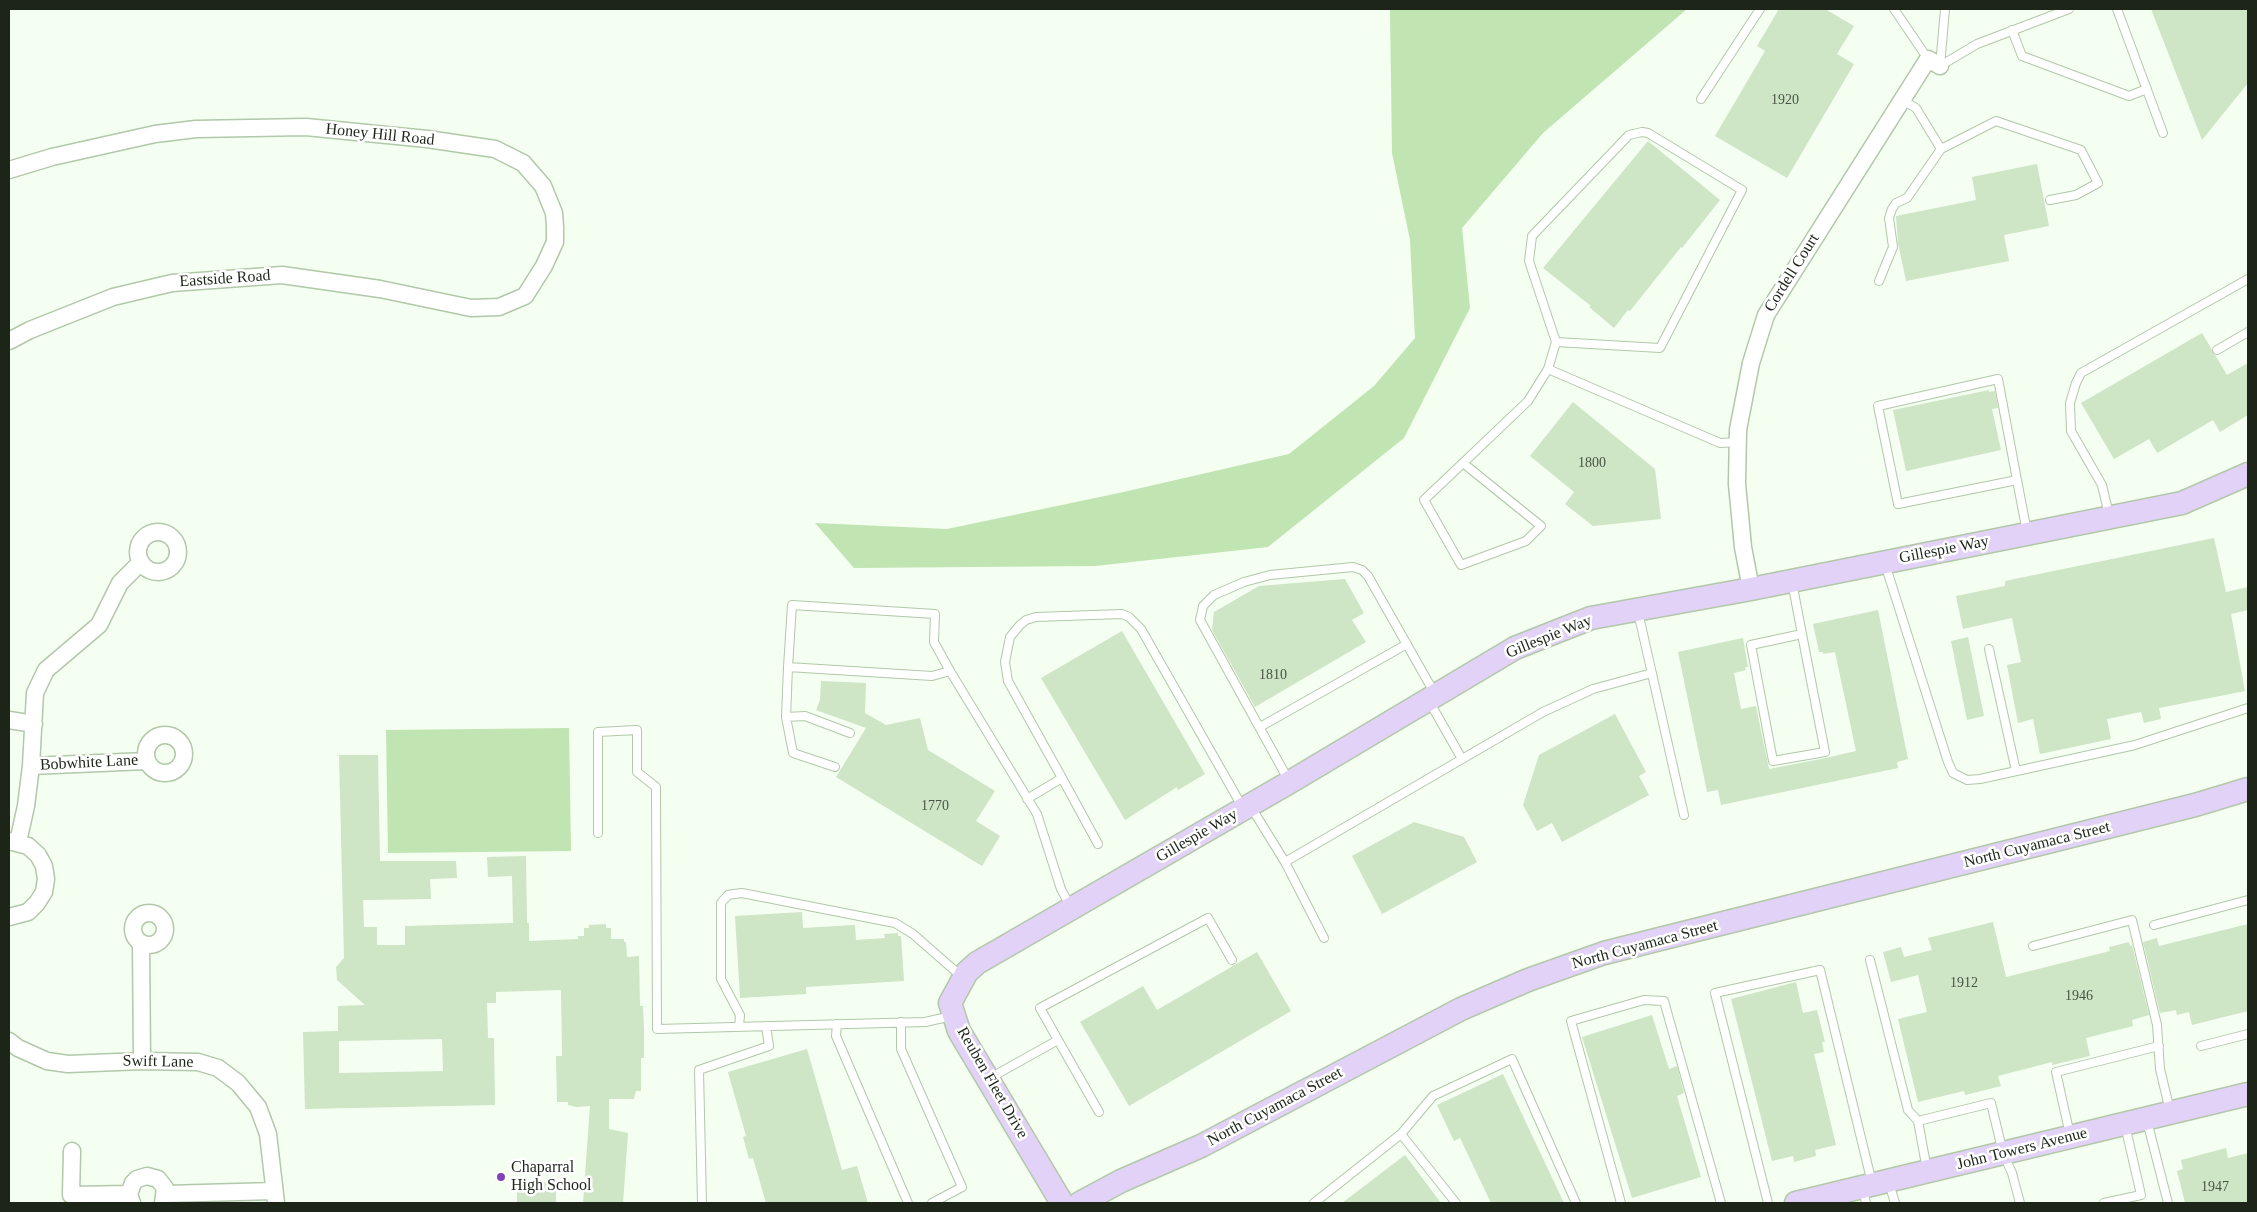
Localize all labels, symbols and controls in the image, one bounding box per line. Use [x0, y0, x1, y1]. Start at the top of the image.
house number: 1920 [1771, 92, 1799, 108]
street label: Honey Hill Road [325, 120, 435, 150]
street label: Cordell Court [1760, 230, 1824, 316]
street label: Eastside Road [179, 266, 271, 292]
house number: 1800 [1578, 455, 1606, 471]
street label: Gillespie Way [1898, 532, 1990, 568]
street label: Gillespie Way [1503, 611, 1595, 663]
house number: 1810 [1259, 667, 1287, 683]
street label: Bobwhite Lane [39, 751, 139, 775]
house number: 1770 [921, 798, 949, 814]
street label: Gillespie Way [1153, 805, 1241, 867]
street label: North Cuyamaca Street [1962, 818, 2112, 872]
street label: North Cuyamaca Street [1570, 916, 1720, 974]
house number: 1912 [1950, 975, 1978, 991]
house number: 1946 [2065, 988, 2093, 1004]
street label: Reuben Fleet Drive [952, 1024, 1032, 1142]
street label: Swift Lane [123, 1052, 193, 1072]
street label: North Cuyamaca Street [1204, 1063, 1346, 1151]
street label: John Towers Avenue [1955, 1124, 2089, 1174]
place label: Chaparral High School [511, 1158, 591, 1196]
marker: Chaparral High School [495, 1171, 507, 1183]
house number: 1947 [2201, 1179, 2229, 1195]

